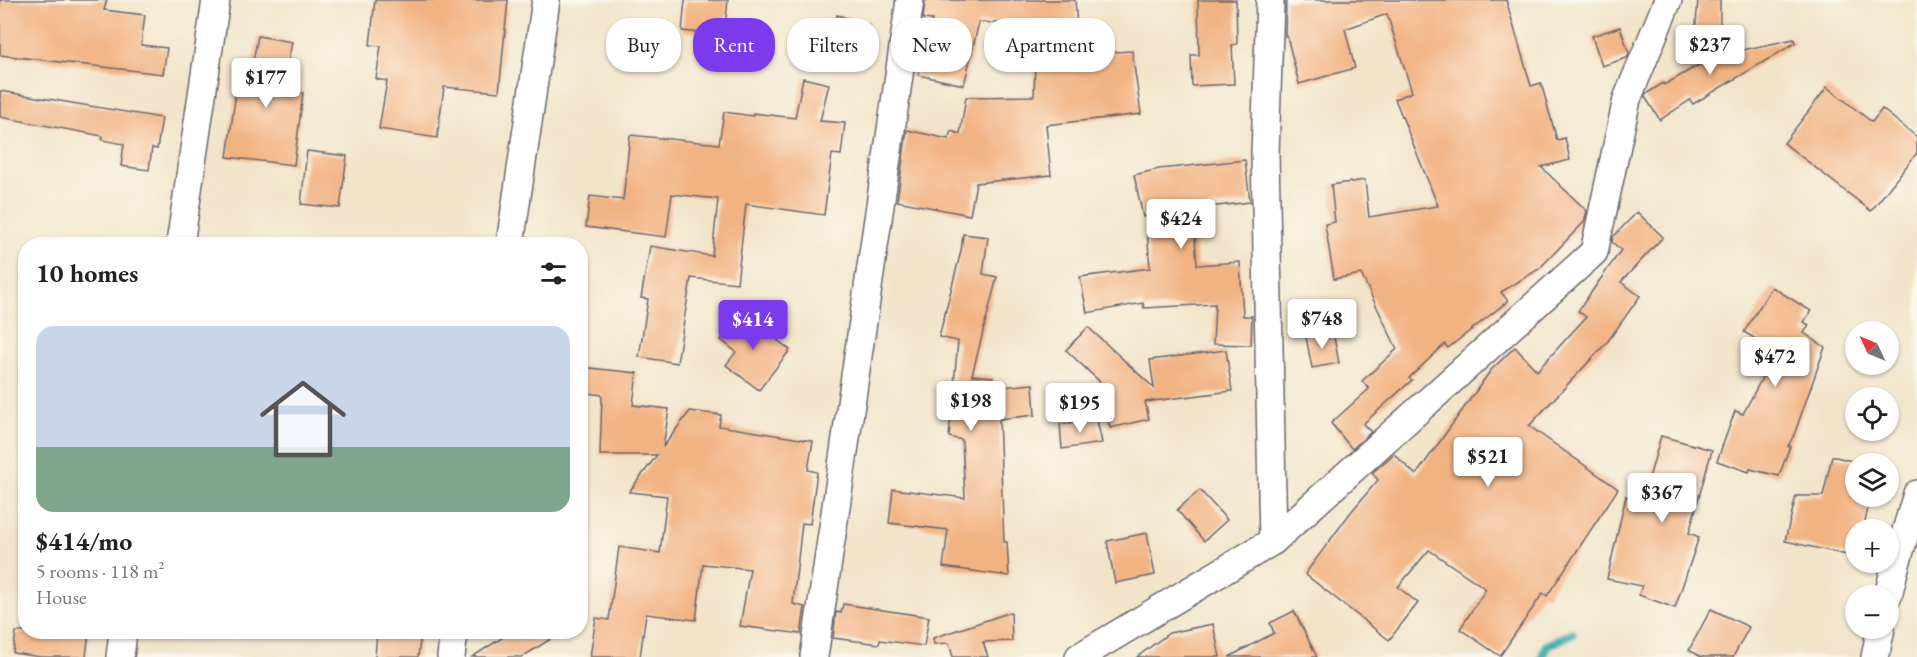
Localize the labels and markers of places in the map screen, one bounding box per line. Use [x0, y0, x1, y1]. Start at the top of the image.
pin: $237 [1674, 25, 1746, 76]
pin: $177 [230, 58, 302, 109]
pin: $424 [1145, 199, 1217, 250]
pin: $748 [1286, 299, 1358, 350]
pin: $414 [717, 300, 789, 351]
pin: $472 [1739, 337, 1811, 388]
pin: $198 [935, 381, 1007, 432]
pin: $195 [1044, 383, 1116, 434]
pin: $521 [1452, 437, 1524, 488]
pin: $367 [1626, 473, 1698, 524]

